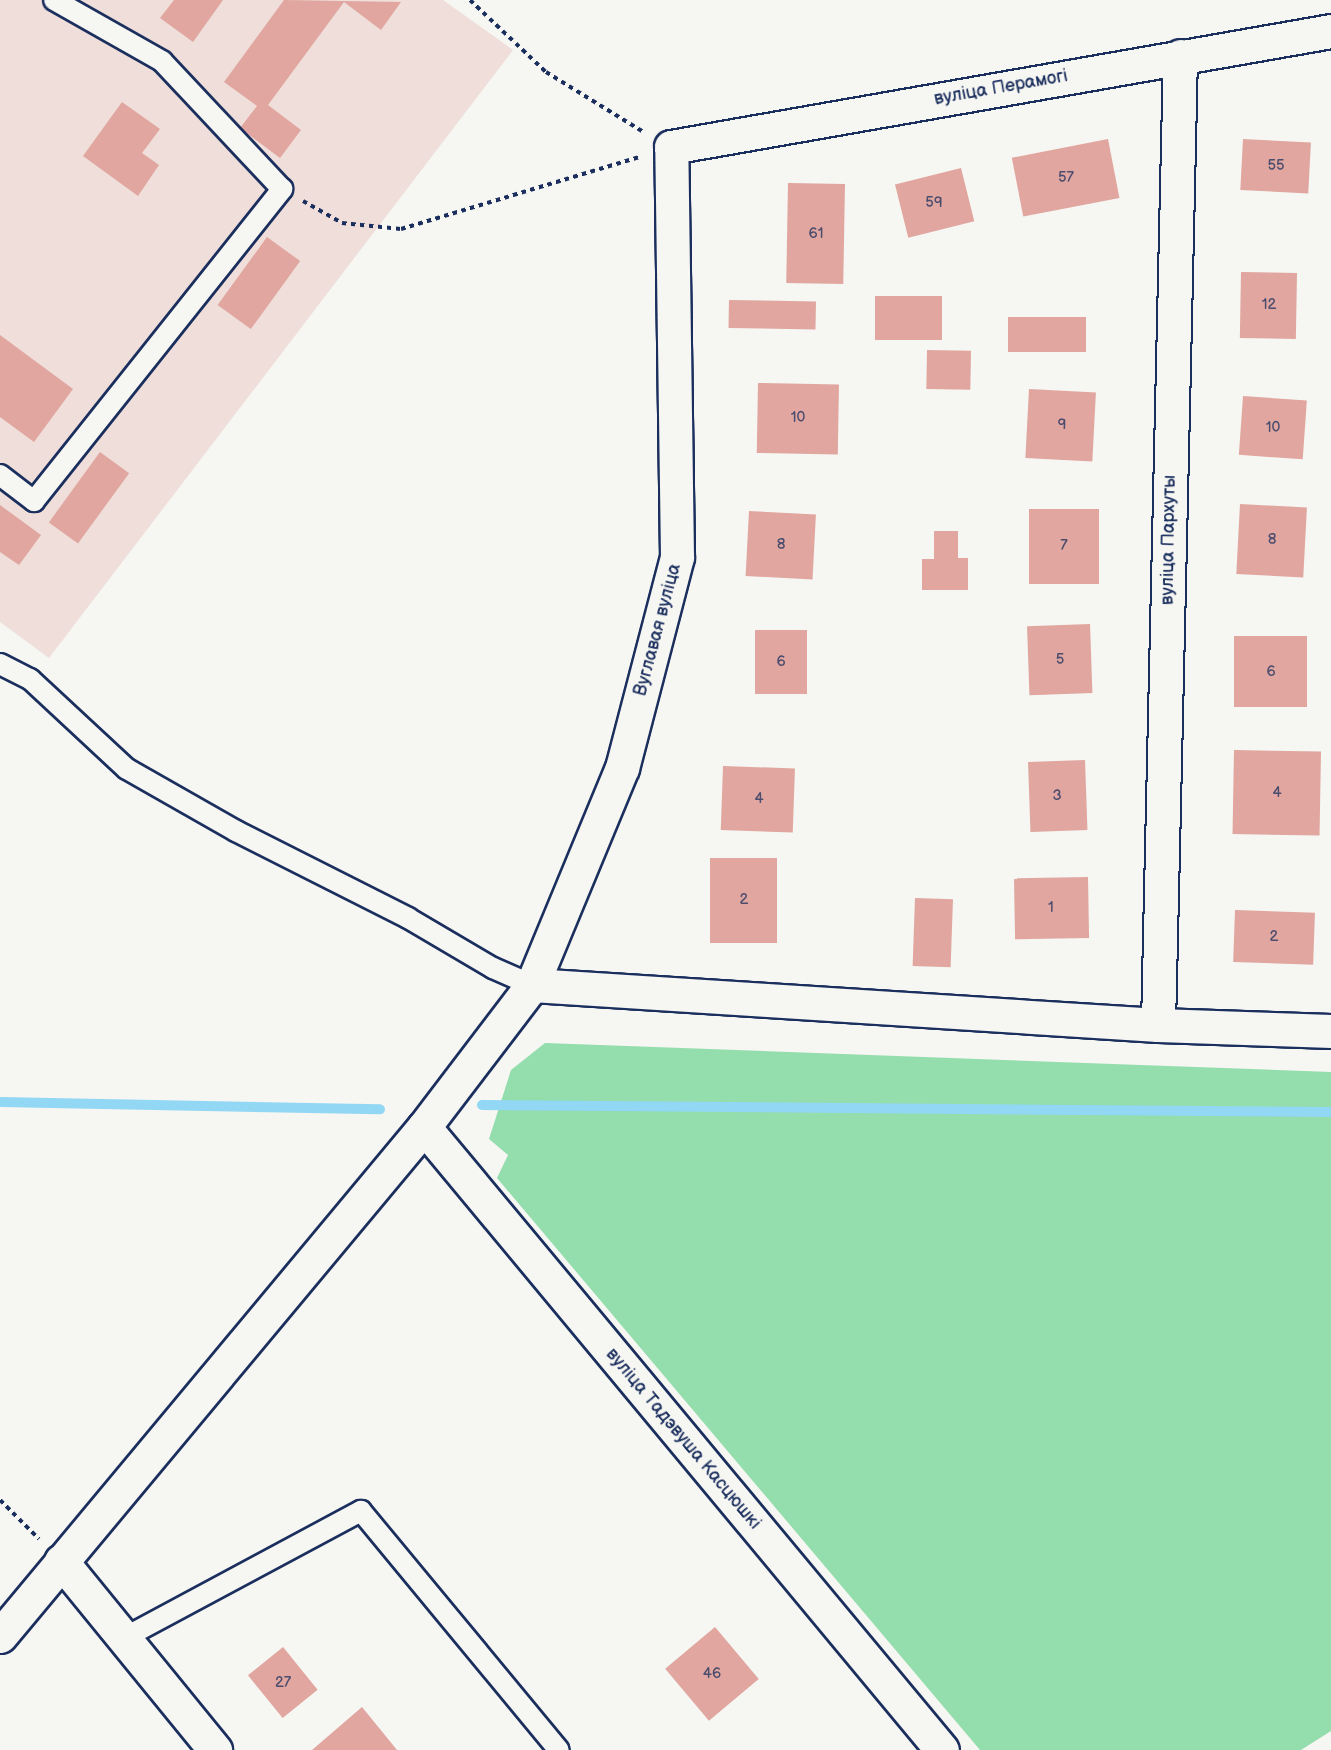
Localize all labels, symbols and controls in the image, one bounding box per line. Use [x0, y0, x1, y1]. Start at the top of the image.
street label: вуліца Перамогі [932, 66, 1070, 110]
house number: 55 [1267, 157, 1285, 175]
house number: 57 [1058, 169, 1074, 187]
house number: 59 [925, 194, 943, 212]
house number: 61 [809, 225, 823, 243]
house number: 12 [1262, 296, 1276, 314]
house number: 10 [791, 409, 805, 427]
house number: 9 [1058, 416, 1066, 434]
house number: 10 [1266, 419, 1280, 437]
street label: вуліца Пархуты [1157, 475, 1181, 605]
house number: 8 [1268, 531, 1276, 549]
house number: 8 [777, 536, 785, 554]
house number: 7 [1060, 537, 1068, 555]
street label: Вуглавая вуліца [630, 561, 686, 699]
house number: 5 [1056, 651, 1064, 669]
house number: 6 [776, 653, 786, 671]
house number: 6 [1266, 663, 1276, 681]
house number: 4 [1272, 784, 1282, 802]
house number: 3 [1052, 787, 1062, 805]
house number: 4 [754, 790, 764, 808]
house number: 2 [740, 891, 748, 909]
house number: 1 [1048, 899, 1054, 917]
house number: 2 [1270, 928, 1278, 946]
street label: вуліца Тадэвуша Касцюшкі [601, 1344, 765, 1534]
house number: 46 [703, 1665, 721, 1683]
house number: 27 [275, 1674, 291, 1692]

